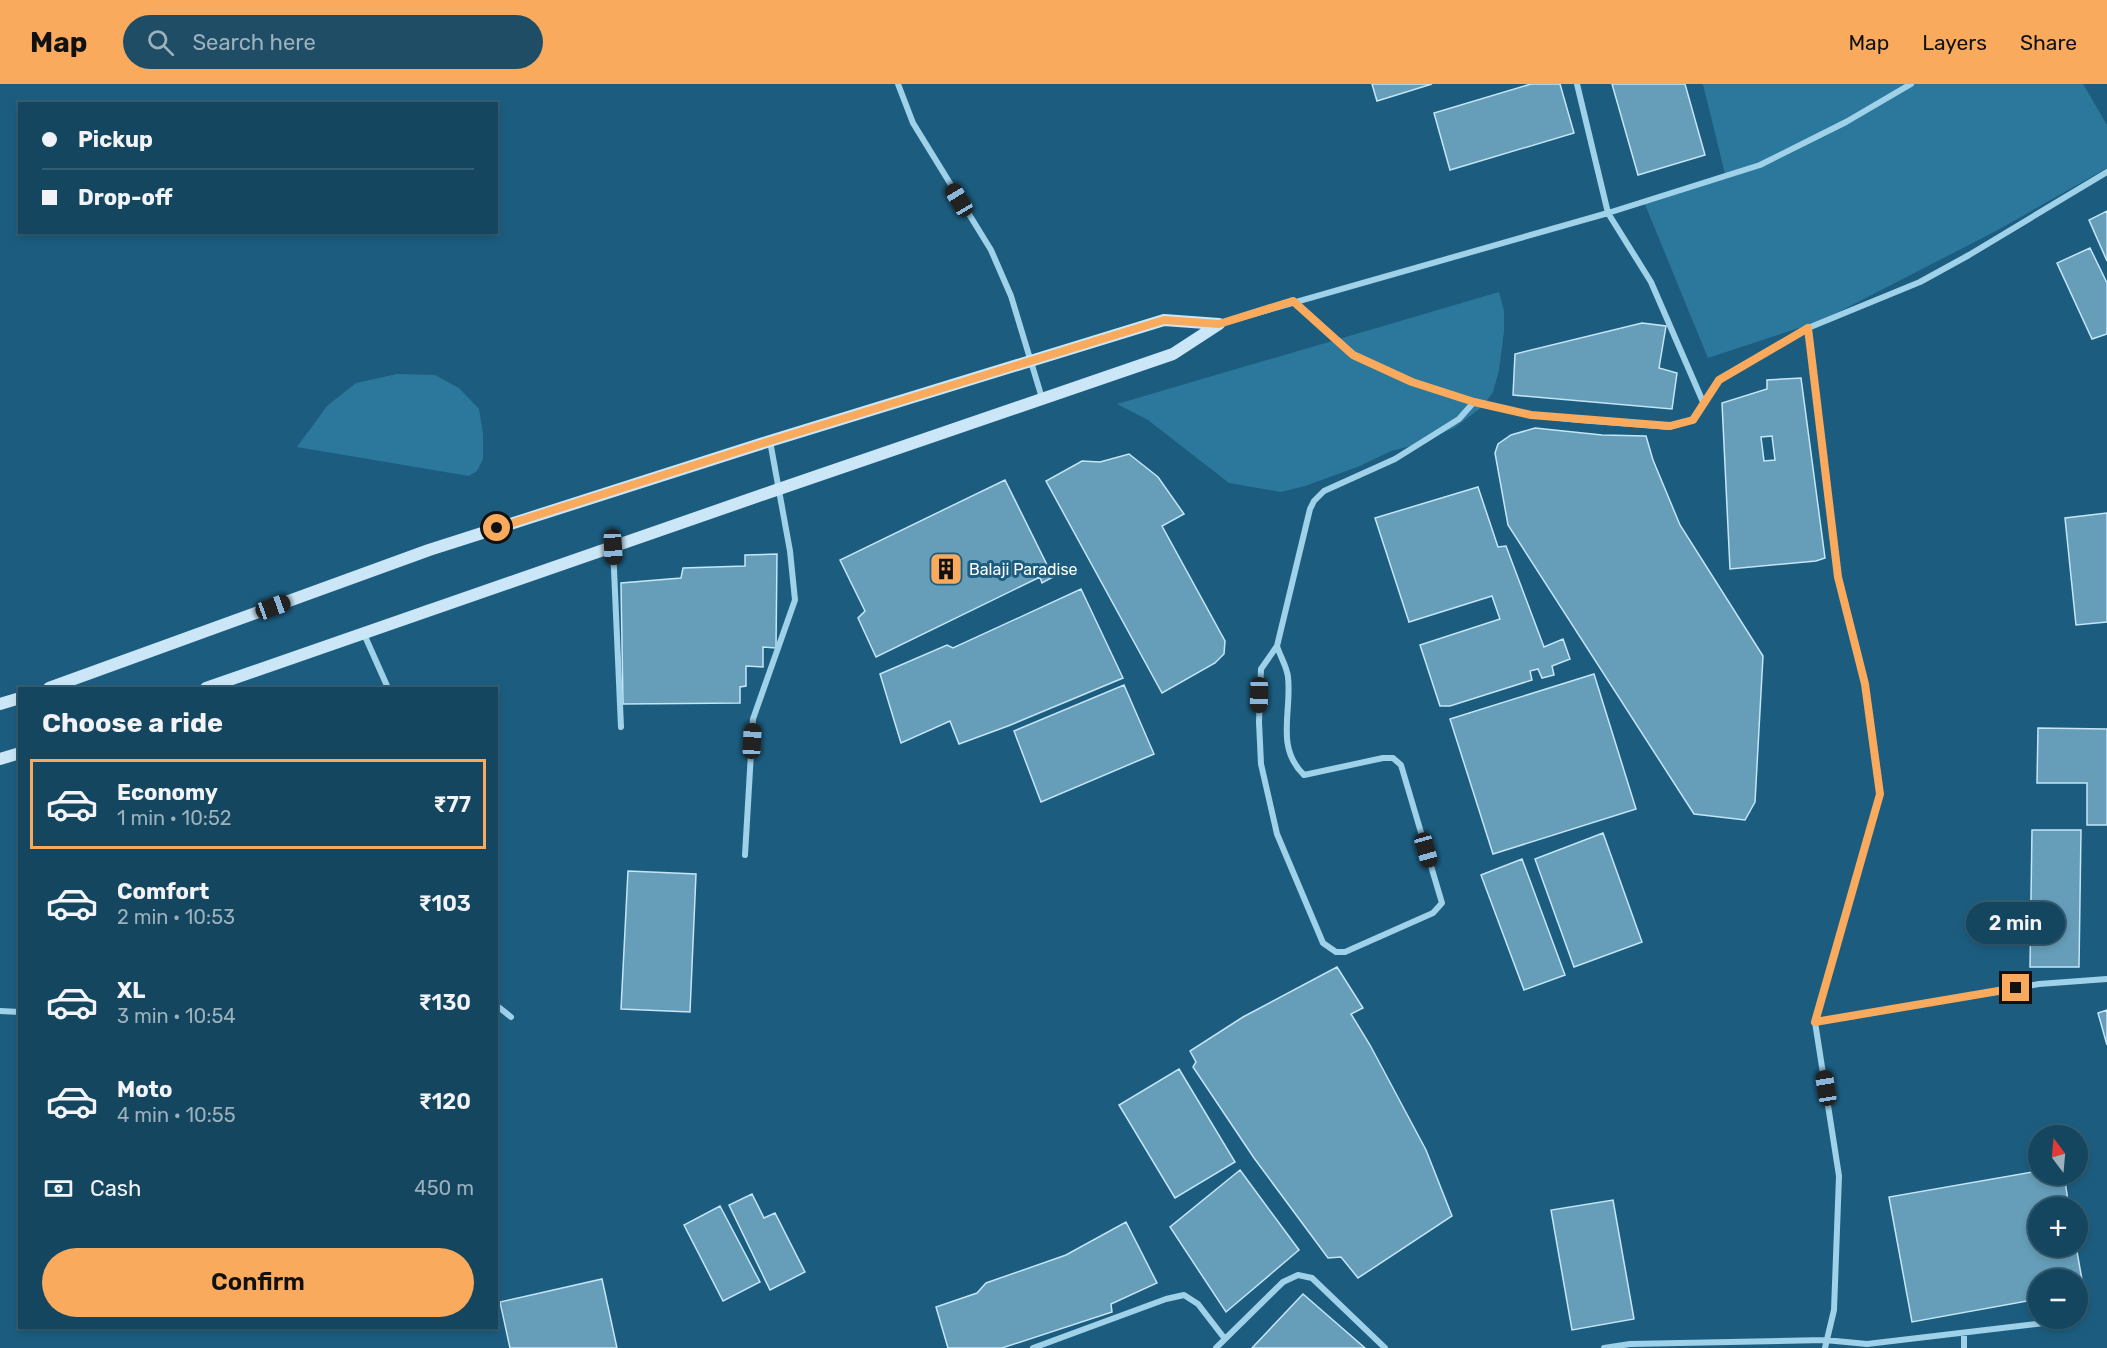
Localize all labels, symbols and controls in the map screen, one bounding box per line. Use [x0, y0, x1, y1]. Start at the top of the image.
search box [123, 15, 543, 69]
text: Map [30, 26, 87, 59]
icon: search [144, 26, 177, 59]
text: Search here [192, 29, 316, 56]
text: Map [1848, 30, 1889, 55]
text: Layers [1922, 30, 1987, 55]
text: Share [2020, 30, 2077, 55]
text: Pickup [78, 126, 153, 153]
car [942, 180, 976, 220]
text: Drop-off [78, 184, 173, 211]
route start [483, 514, 510, 541]
car [603, 529, 623, 565]
building icon: Balaji Paradise [928, 551, 964, 587]
place label: Balaji Paradise [969, 560, 1078, 579]
car [253, 592, 293, 622]
car [1250, 677, 1268, 713]
text: Choose a ride [42, 707, 223, 739]
car [742, 723, 762, 759]
icon: car [45, 777, 99, 831]
text: Economy [117, 779, 218, 806]
text: ₹77 [433, 791, 471, 818]
text: 1 min · 10:52 [117, 806, 232, 830]
car [1412, 830, 1440, 870]
icon: car [45, 876, 99, 930]
text: Comfort [117, 878, 209, 905]
text: ₹103 [418, 890, 471, 917]
callout: 2 min [1966, 901, 2066, 943]
text: 2 min · 10:53 [117, 905, 235, 929]
text: 2 min [1989, 911, 2042, 935]
route end [2002, 974, 2029, 1001]
icon: car [45, 975, 99, 1029]
text: XL [117, 977, 145, 1004]
text: ₹130 [418, 989, 471, 1016]
text: 3 min · 10:54 [117, 1004, 236, 1028]
car [1814, 1069, 1838, 1107]
icon: car [45, 1074, 99, 1128]
text: Moto [117, 1076, 172, 1103]
text: ₹120 [419, 1088, 471, 1115]
text: 4 min · 10:55 [117, 1103, 236, 1127]
north arrow [2028, 1125, 2088, 1185]
map controls [2028, 1125, 2088, 1329]
icon: cash [42, 1172, 75, 1205]
text: Cash [90, 1175, 141, 1202]
text: 450 m [414, 1176, 474, 1200]
button: + [2028, 1197, 2088, 1257]
button: Confirm [42, 1248, 474, 1317]
button: − [2028, 1269, 2088, 1329]

